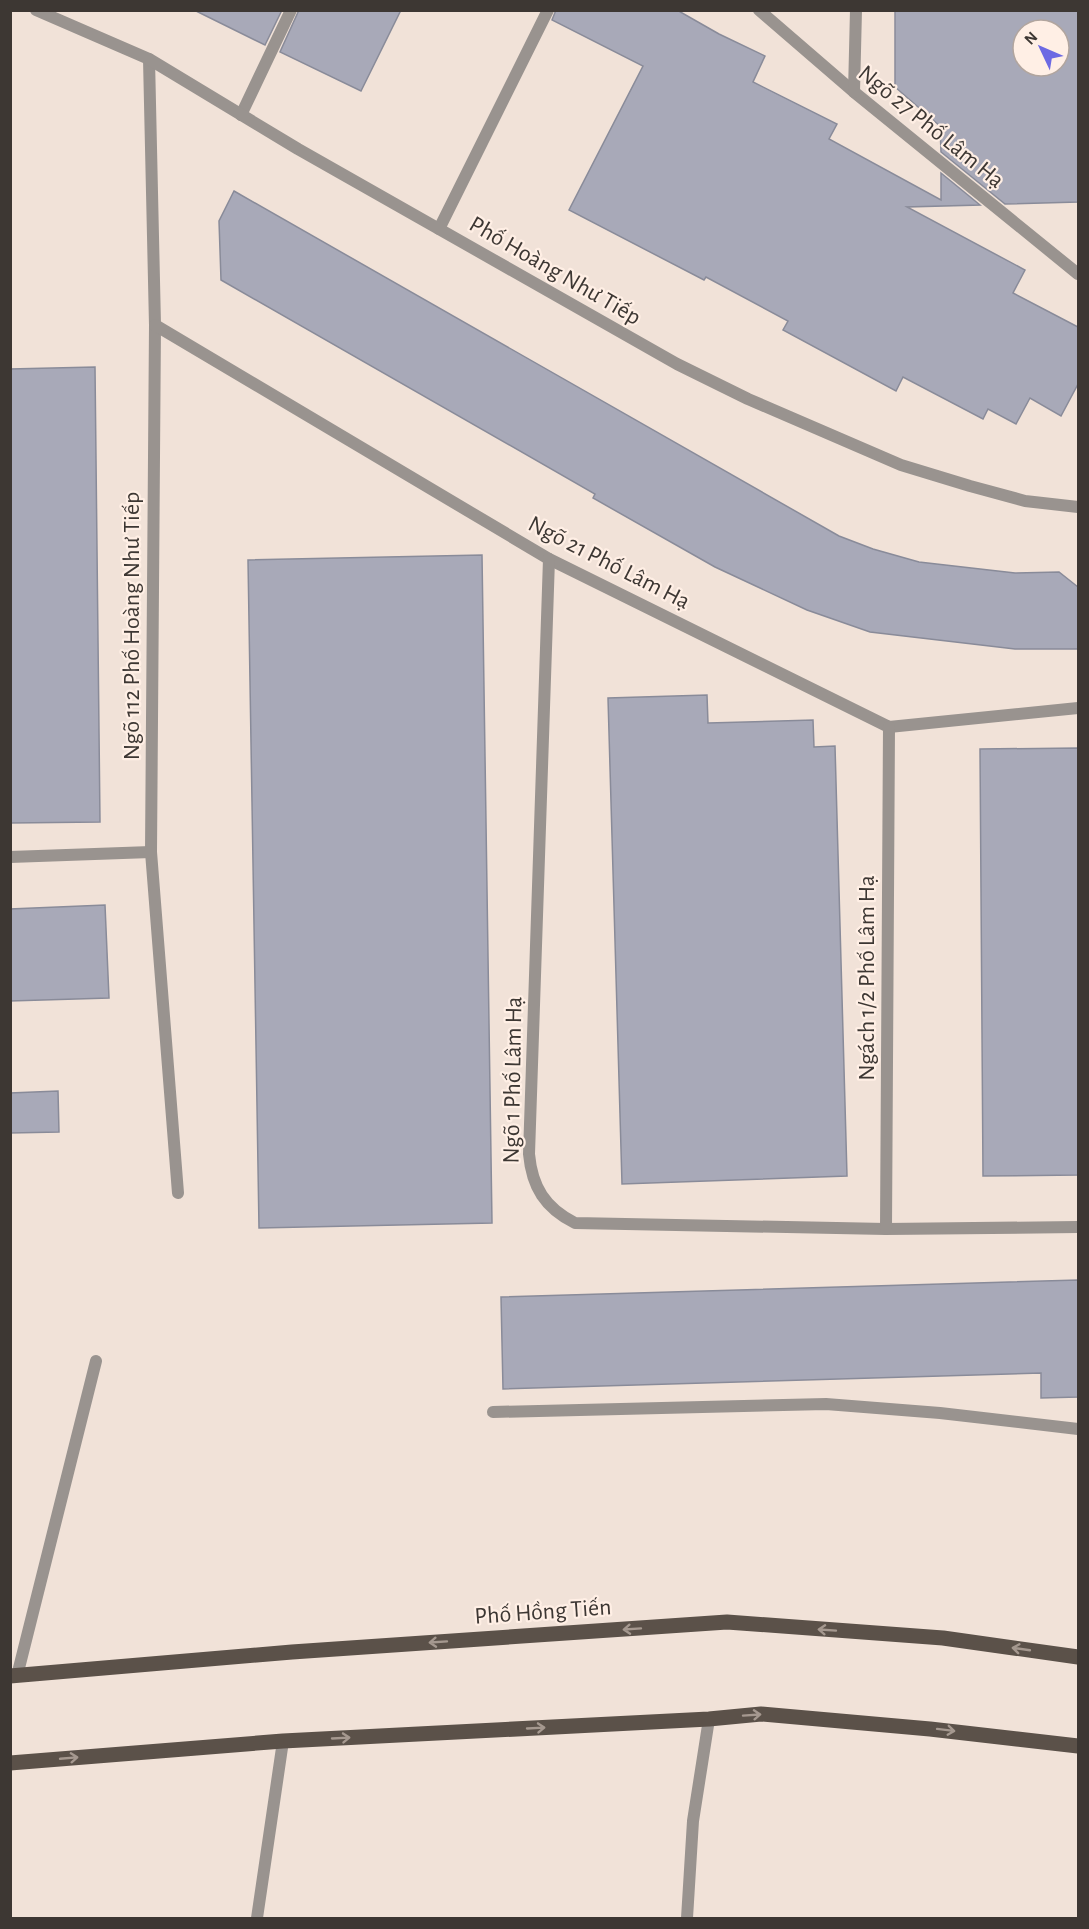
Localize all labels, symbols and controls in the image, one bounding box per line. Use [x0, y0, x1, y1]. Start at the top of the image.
north arrow [1011, 18, 1071, 78]
text: N [1021, 29, 1041, 48]
street label: Ngõ 27 Phố Lâm Hạ [854, 61, 1008, 193]
street label: Phố Hoàng Như Tiếp [465, 212, 645, 330]
street label: Ngõ 112 Phố Hoàng Như Tiếp [120, 492, 144, 760]
street label: Ngõ 21 Phố Lâm Hạ [524, 512, 694, 614]
street label: Ngách 1/2 Phố Lâm Hạ [855, 875, 879, 1081]
street label: Ngõ 1 Phố Lâm Hạ [500, 996, 526, 1164]
street label: Phố Hồng Tiến [474, 1595, 612, 1629]
one-way arrow [623, 1623, 643, 1634]
one-way arrow [817, 1624, 837, 1635]
one-way arrow [428, 1637, 448, 1648]
one-way arrow [1011, 1643, 1031, 1654]
one-way arrow [741, 1709, 761, 1720]
one-way arrow [526, 1722, 546, 1733]
one-way arrow [936, 1725, 955, 1736]
one-way arrow [331, 1732, 351, 1743]
one-way arrow [58, 1752, 78, 1763]

